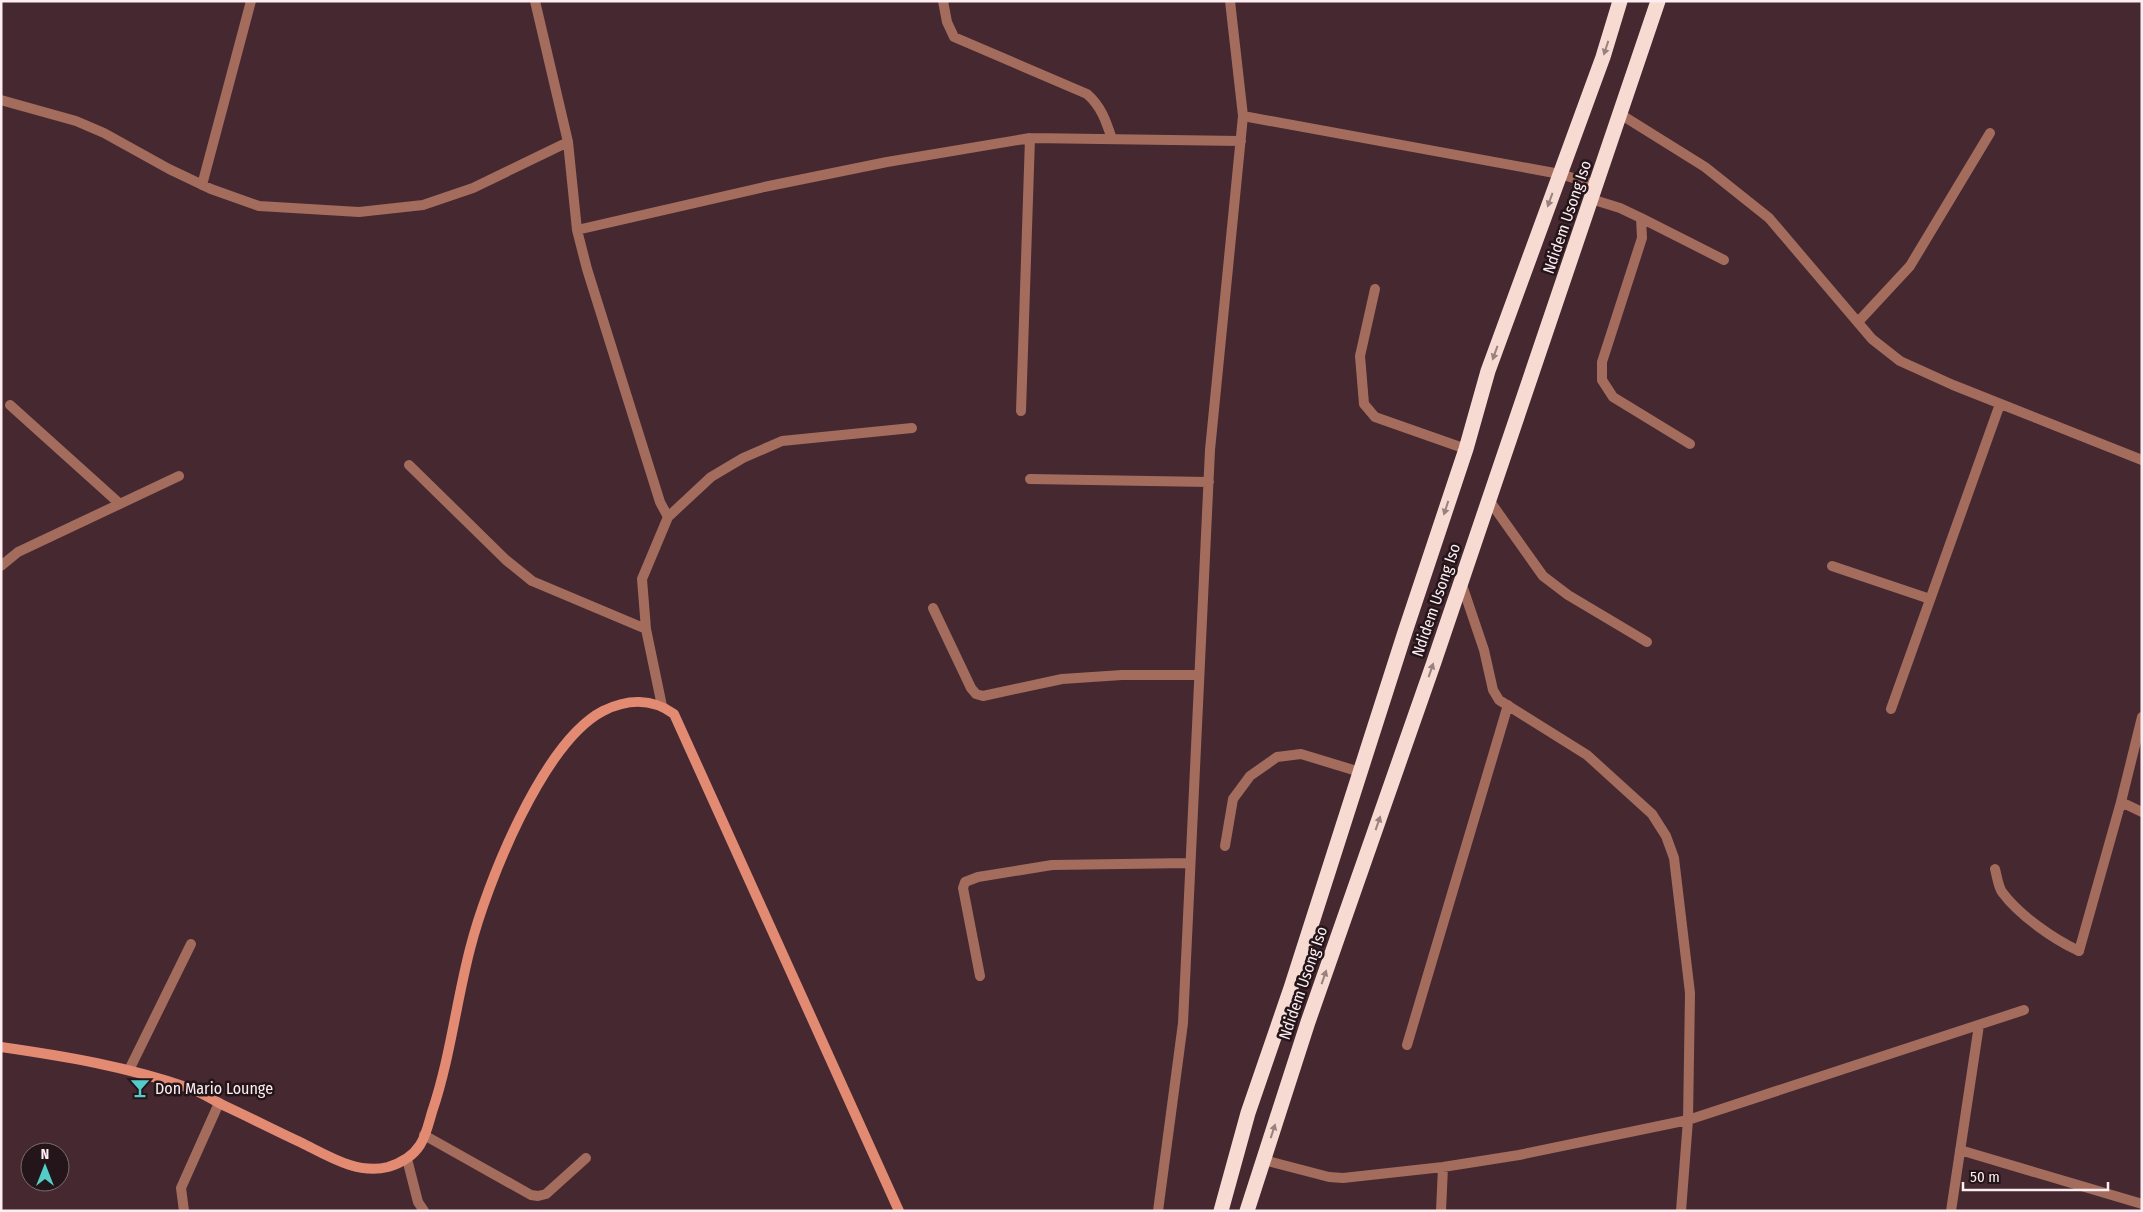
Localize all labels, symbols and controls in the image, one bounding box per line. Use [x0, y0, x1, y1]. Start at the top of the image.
one-way arrow [1601, 40, 1609, 55]
street label: Ndidem Usong Iso [1539, 158, 1595, 276]
one-way arrow [1546, 193, 1553, 208]
one-way arrow [1491, 346, 1499, 361]
one-way arrow [1442, 501, 1450, 516]
street label: Ndidem Usong Iso [1408, 541, 1464, 659]
one-way arrow [1428, 662, 1436, 677]
one-way arrow [1374, 816, 1382, 831]
street label: Ndidem Usong Iso [1275, 924, 1331, 1042]
one-way arrow [1320, 969, 1328, 984]
bar icon: Don Mario Lounge [129, 1077, 151, 1099]
place label: Don Mario Lounge [155, 1079, 273, 1098]
one-way arrow [1269, 1123, 1277, 1138]
north arrow [20, 1142, 70, 1192]
text: N [41, 1146, 49, 1163]
scale bar [1963, 1160, 2108, 1192]
text: 50 m [1970, 1168, 2000, 1186]

